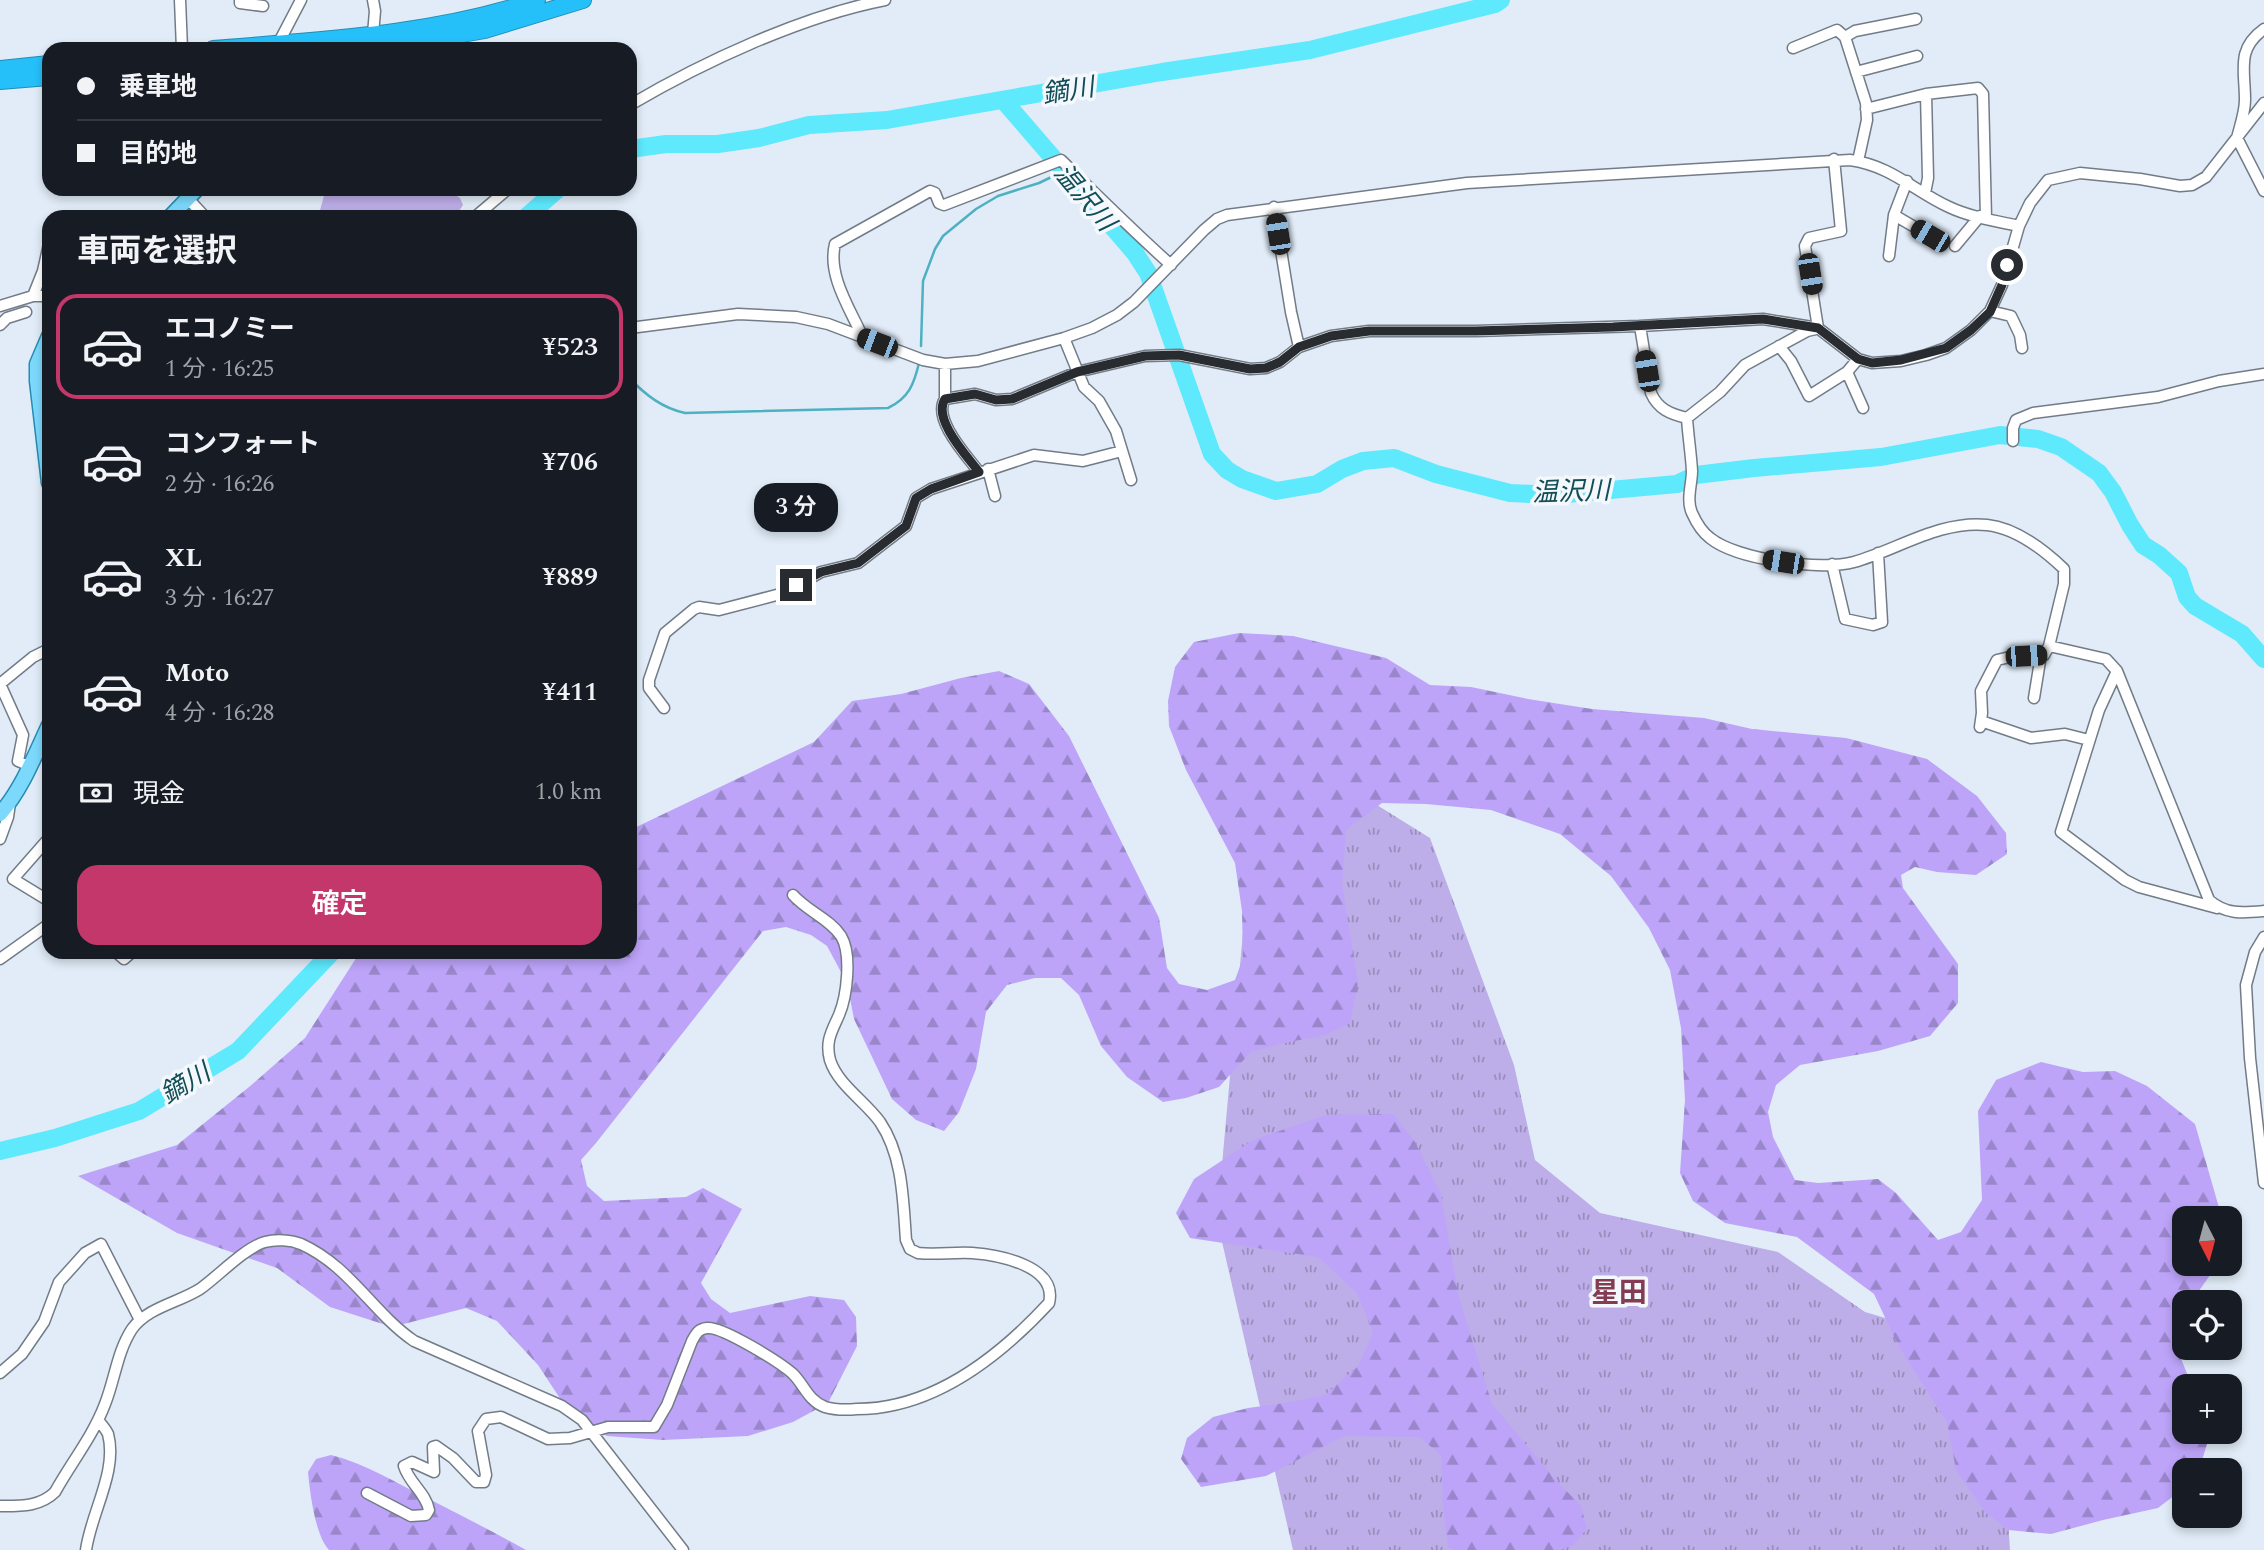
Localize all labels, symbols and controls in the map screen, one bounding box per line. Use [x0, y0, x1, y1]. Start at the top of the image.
text: 乗車地 [119, 67, 197, 107]
water label: 鏑川 [1039, 67, 1100, 115]
text: 目的地 [119, 134, 197, 174]
water label: 温沢川 [1044, 155, 1127, 243]
car [1265, 212, 1292, 256]
car [1907, 216, 1954, 256]
text: 車両を選択 [77, 227, 237, 276]
route start [1991, 249, 2023, 281]
car [1797, 252, 1824, 296]
text: エコノミー [165, 309, 295, 349]
icon: car [81, 315, 144, 378]
car [854, 326, 901, 360]
text: ¥523 [542, 327, 598, 367]
car [1634, 349, 1661, 393]
text: 1 分 · 16:25 [165, 352, 274, 387]
text: コンフォート [165, 424, 320, 464]
icon: car [81, 430, 144, 493]
text: ¥706 [542, 442, 598, 482]
text: 2 分 · 16:26 [165, 467, 274, 502]
water label: 温沢川 [1531, 471, 1614, 513]
callout: 3 分 [754, 484, 838, 532]
text: 3 分 [775, 490, 817, 525]
text: XL [165, 538, 202, 578]
icon: car [81, 545, 144, 608]
car [1761, 548, 1806, 576]
text: ¥889 [542, 557, 598, 597]
route end [780, 569, 812, 601]
text: 3 分 · 16:27 [165, 581, 274, 616]
car [2005, 644, 2048, 668]
text: Moto [165, 653, 229, 693]
icon: car [81, 660, 144, 723]
text: ¥411 [542, 672, 598, 712]
text: 4 分 · 16:28 [165, 696, 274, 731]
icon: cash [77, 774, 115, 812]
text: 現金 [133, 774, 185, 814]
text: 1.0 km [535, 775, 602, 810]
button: 確定 [77, 865, 602, 945]
water label: 鏑川 [153, 1052, 221, 1114]
north arrow [2172, 1206, 2242, 1276]
map controls [2172, 1206, 2242, 1528]
district label: 星田 [1591, 1272, 1647, 1315]
button: locate [2172, 1290, 2242, 1360]
button: + [2172, 1374, 2242, 1444]
button: − [2172, 1458, 2242, 1528]

